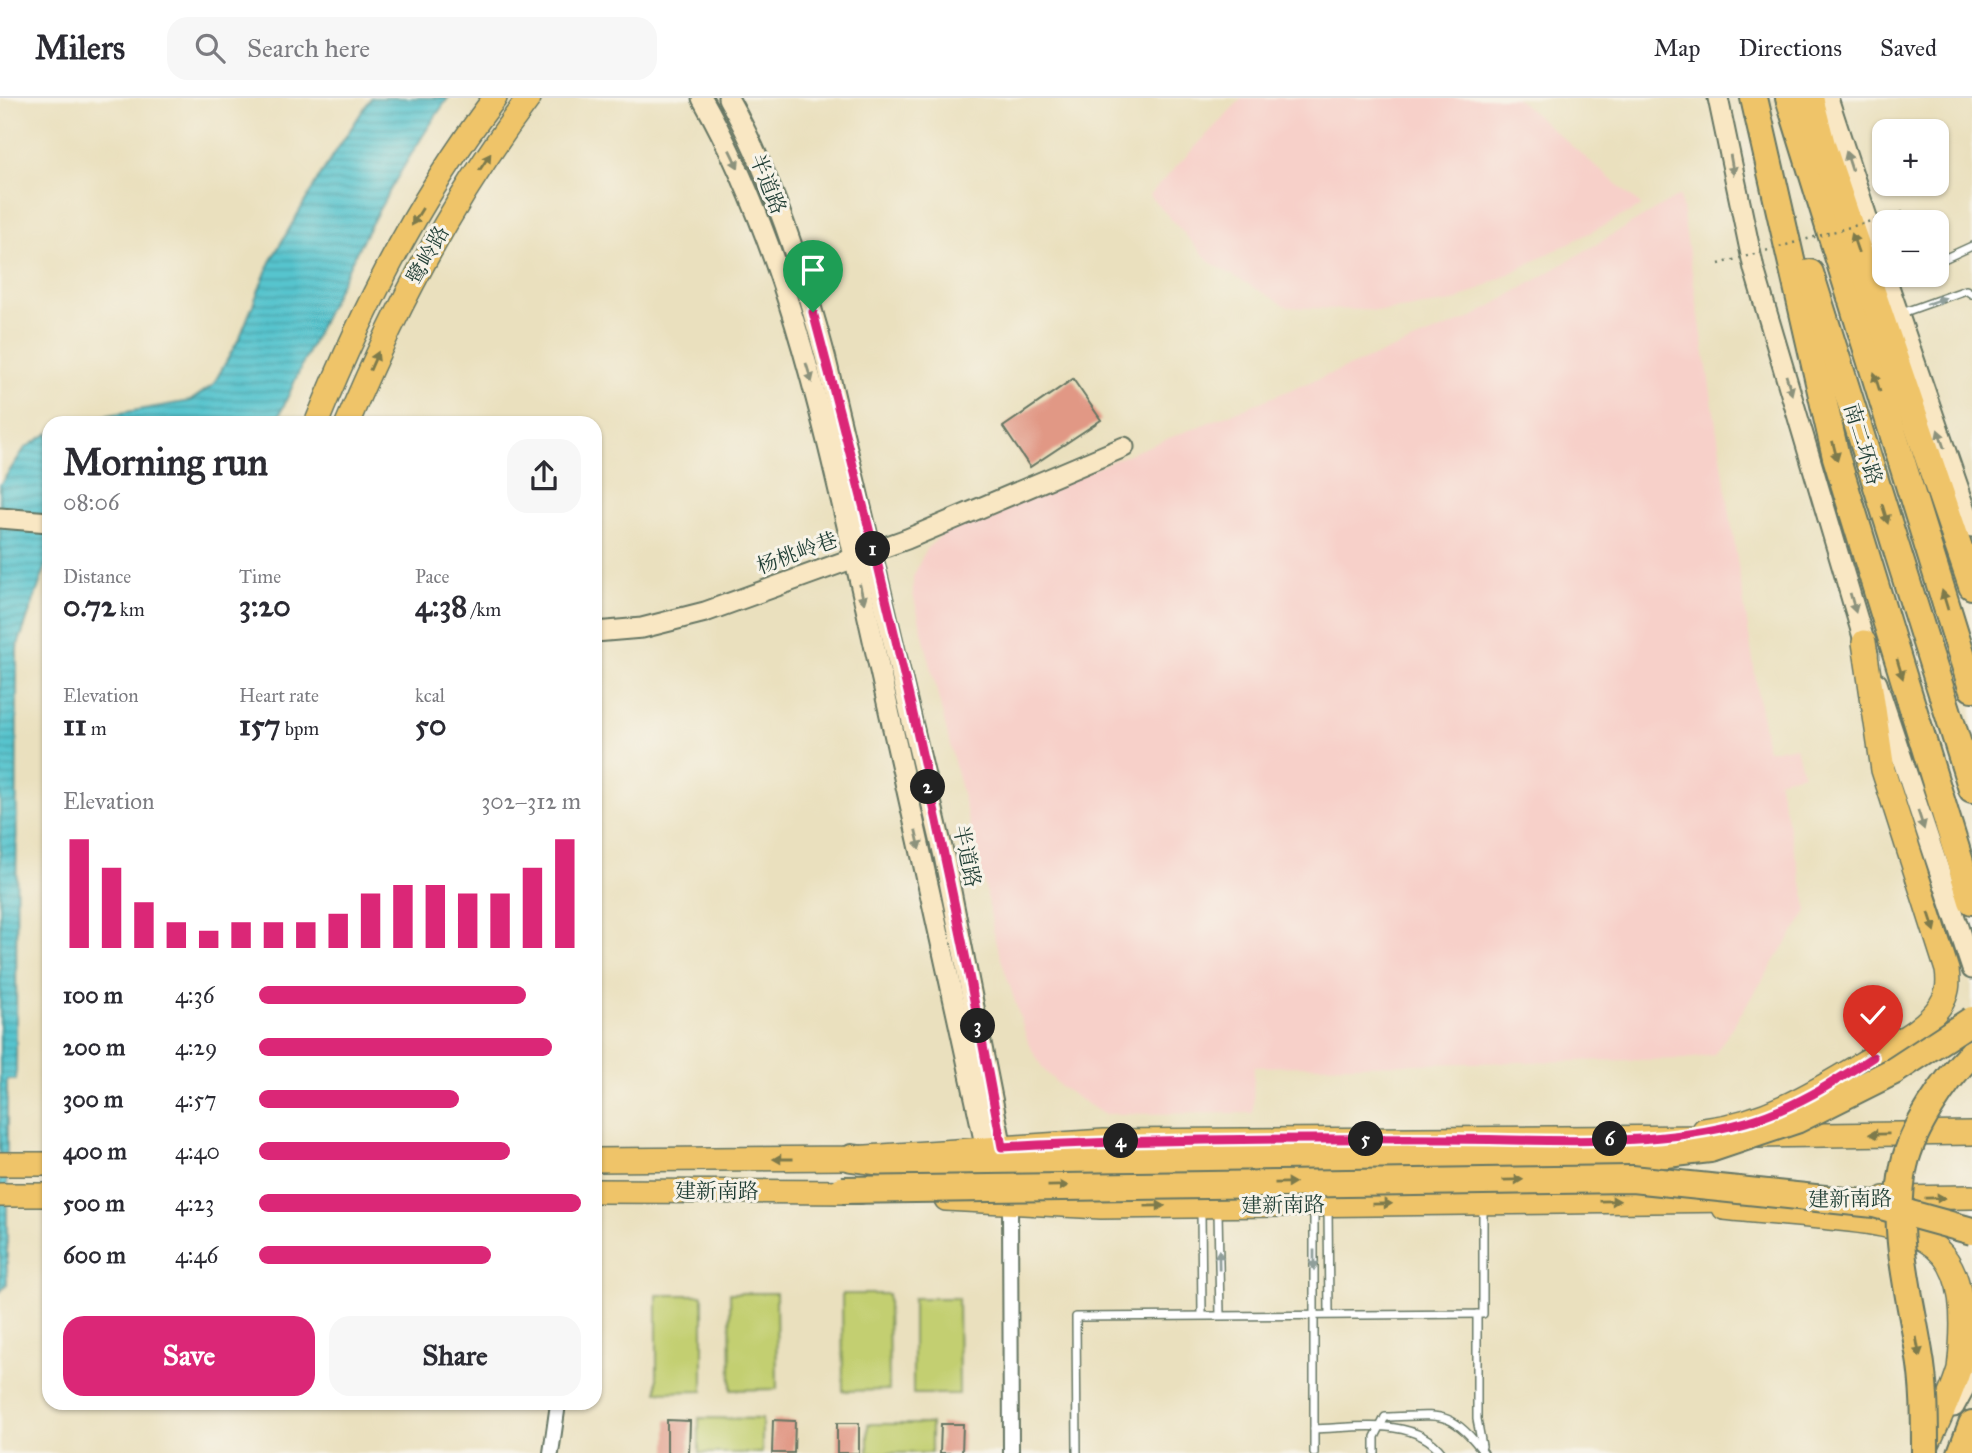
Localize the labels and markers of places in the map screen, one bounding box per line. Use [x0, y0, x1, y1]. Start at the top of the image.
pin [783, 240, 843, 312]
pin: 1 [856, 532, 890, 566]
pin: 2 [911, 770, 946, 804]
pin [1843, 985, 1903, 1057]
pin: 3 [960, 1009, 996, 1044]
pin: 5 [1348, 1122, 1384, 1156]
pin: 6 [1592, 1122, 1628, 1156]
pin: 4 [1104, 1124, 1138, 1158]

